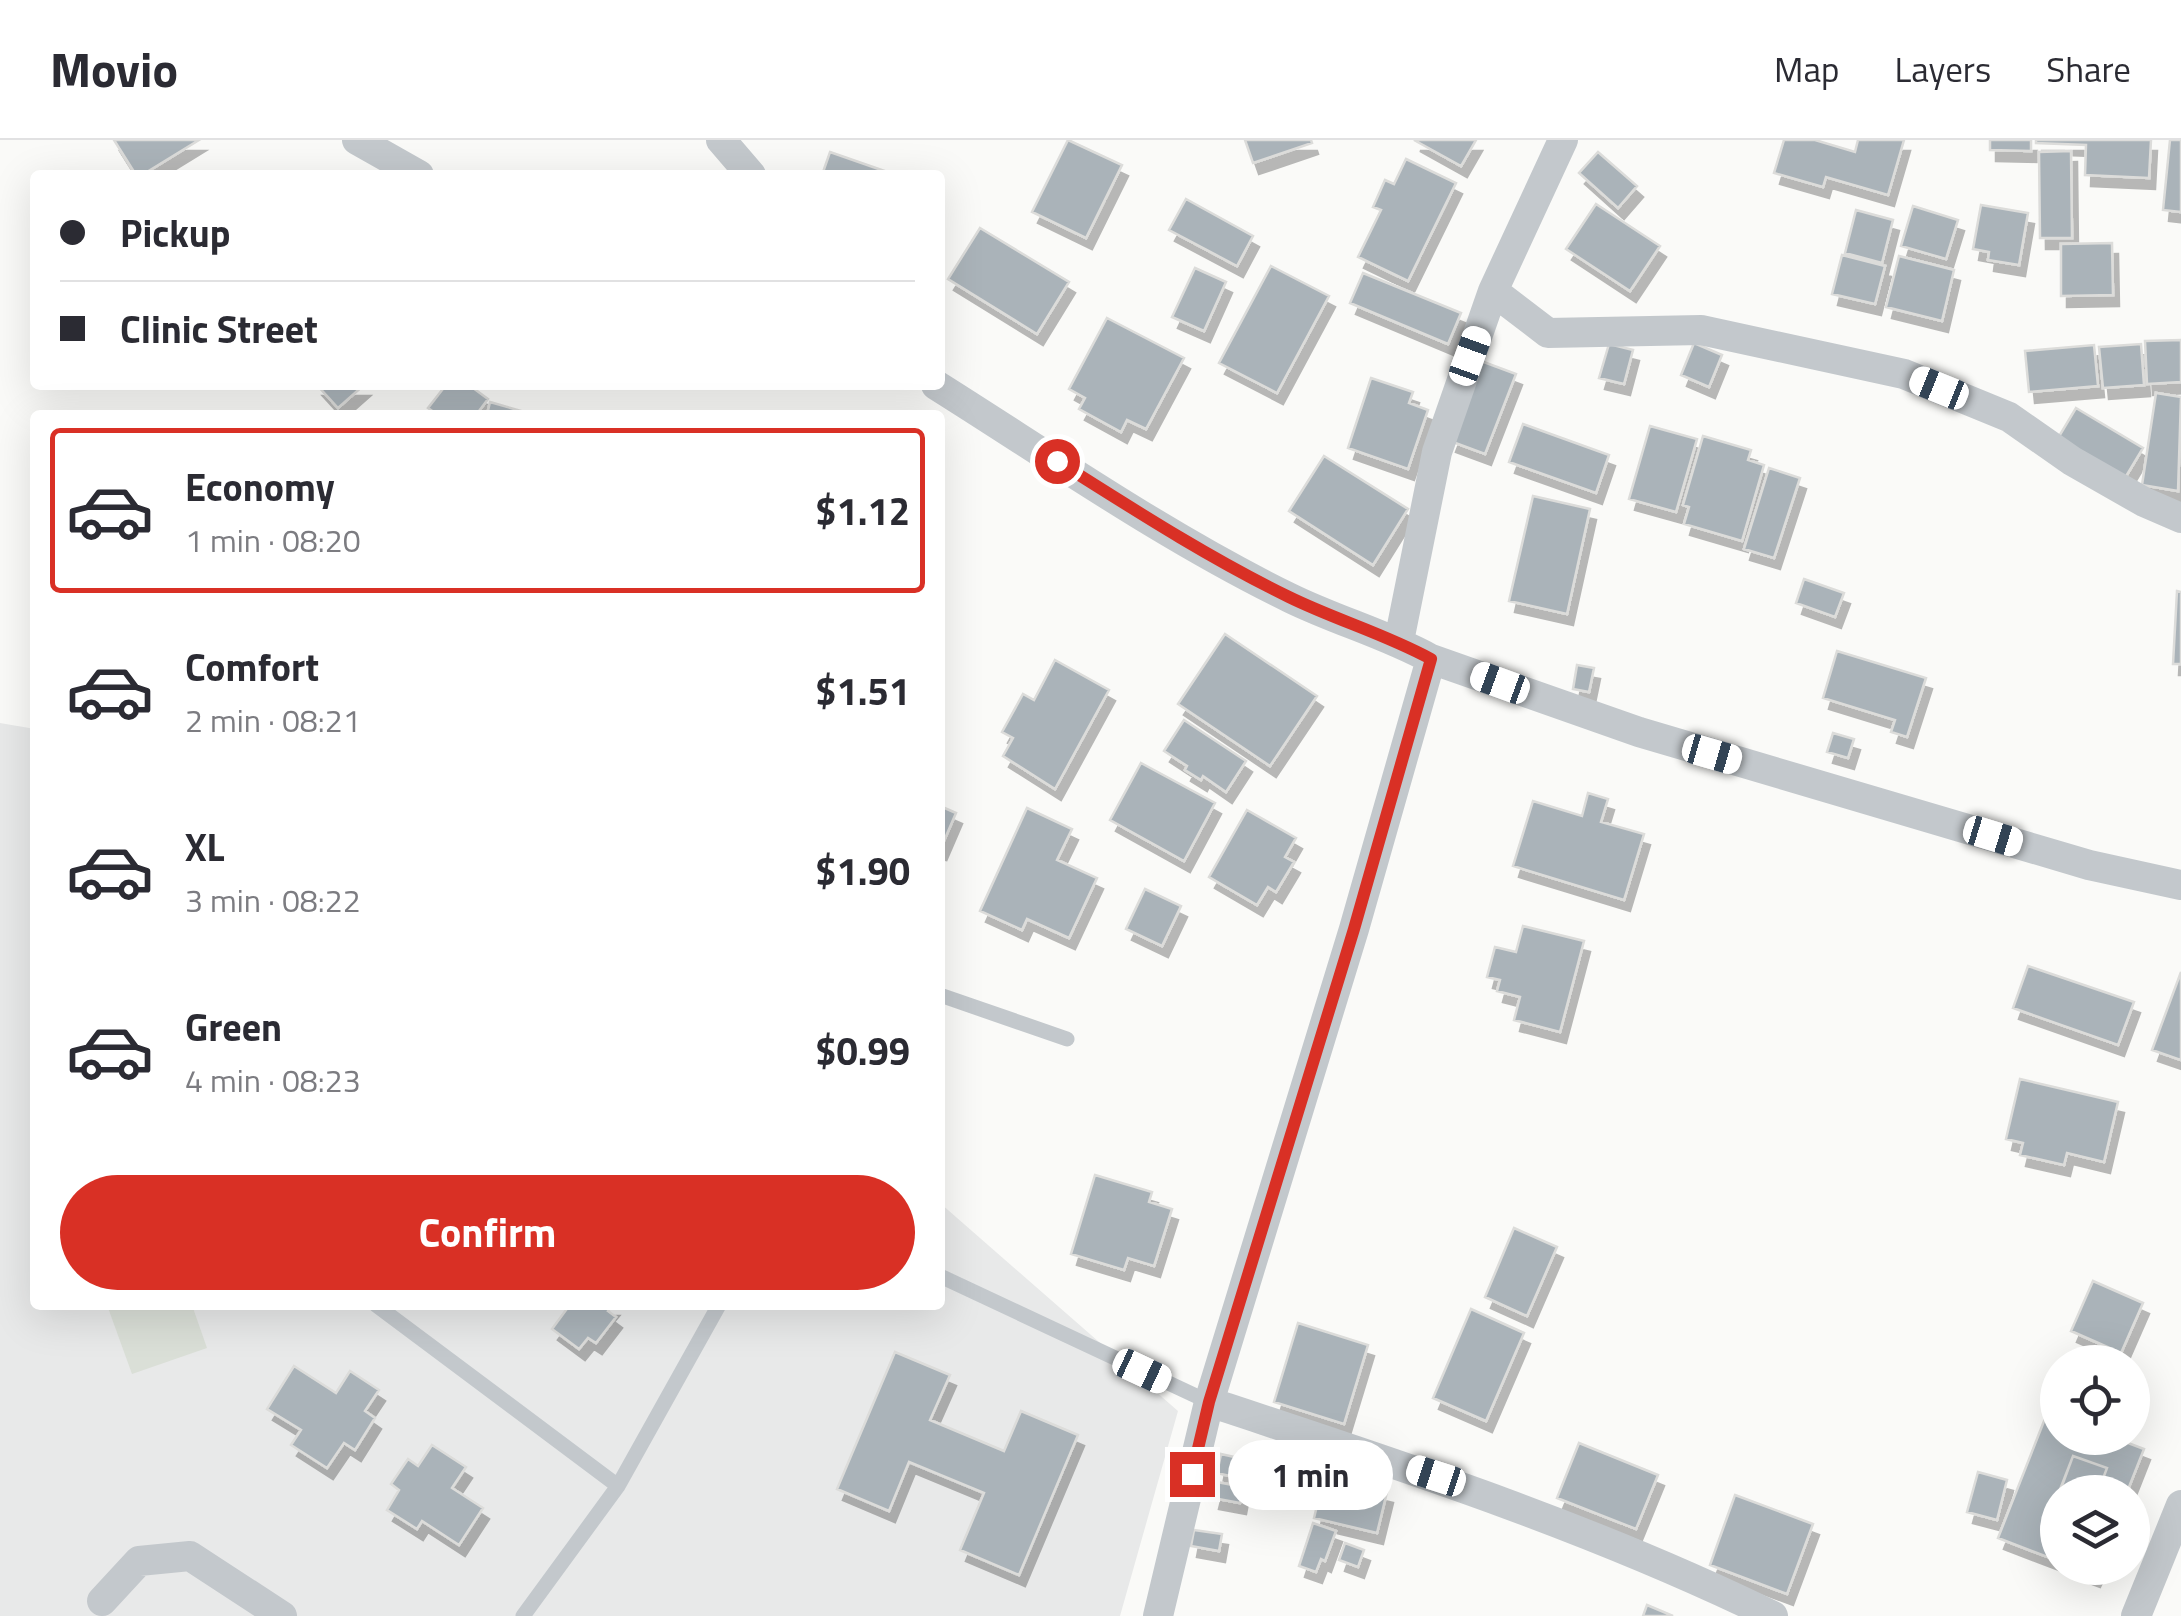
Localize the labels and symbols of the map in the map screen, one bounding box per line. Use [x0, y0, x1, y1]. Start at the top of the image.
car [1446, 323, 1494, 389]
car [1906, 363, 1972, 413]
route start [1035, 439, 1080, 484]
car [1467, 659, 1533, 707]
car [1679, 731, 1745, 777]
car [1960, 813, 2026, 859]
car [1108, 1345, 1176, 1397]
callout: 1 min [1227, 1439, 1392, 1509]
route end [1170, 1452, 1215, 1497]
car [1403, 1452, 1469, 1500]

